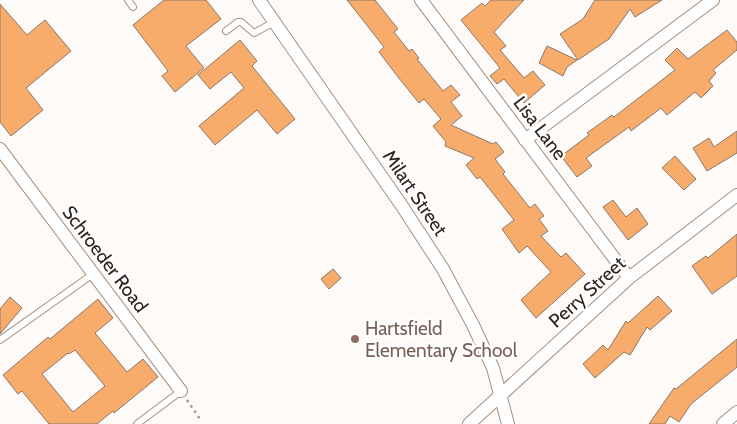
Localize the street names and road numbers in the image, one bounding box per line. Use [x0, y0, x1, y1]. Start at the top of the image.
street label: Lisa Lane [509, 92, 572, 165]
street label: Milart Street [378, 146, 452, 241]
street label: Schroeder Road [57, 201, 153, 317]
street label: Perry Street [544, 251, 630, 332]

